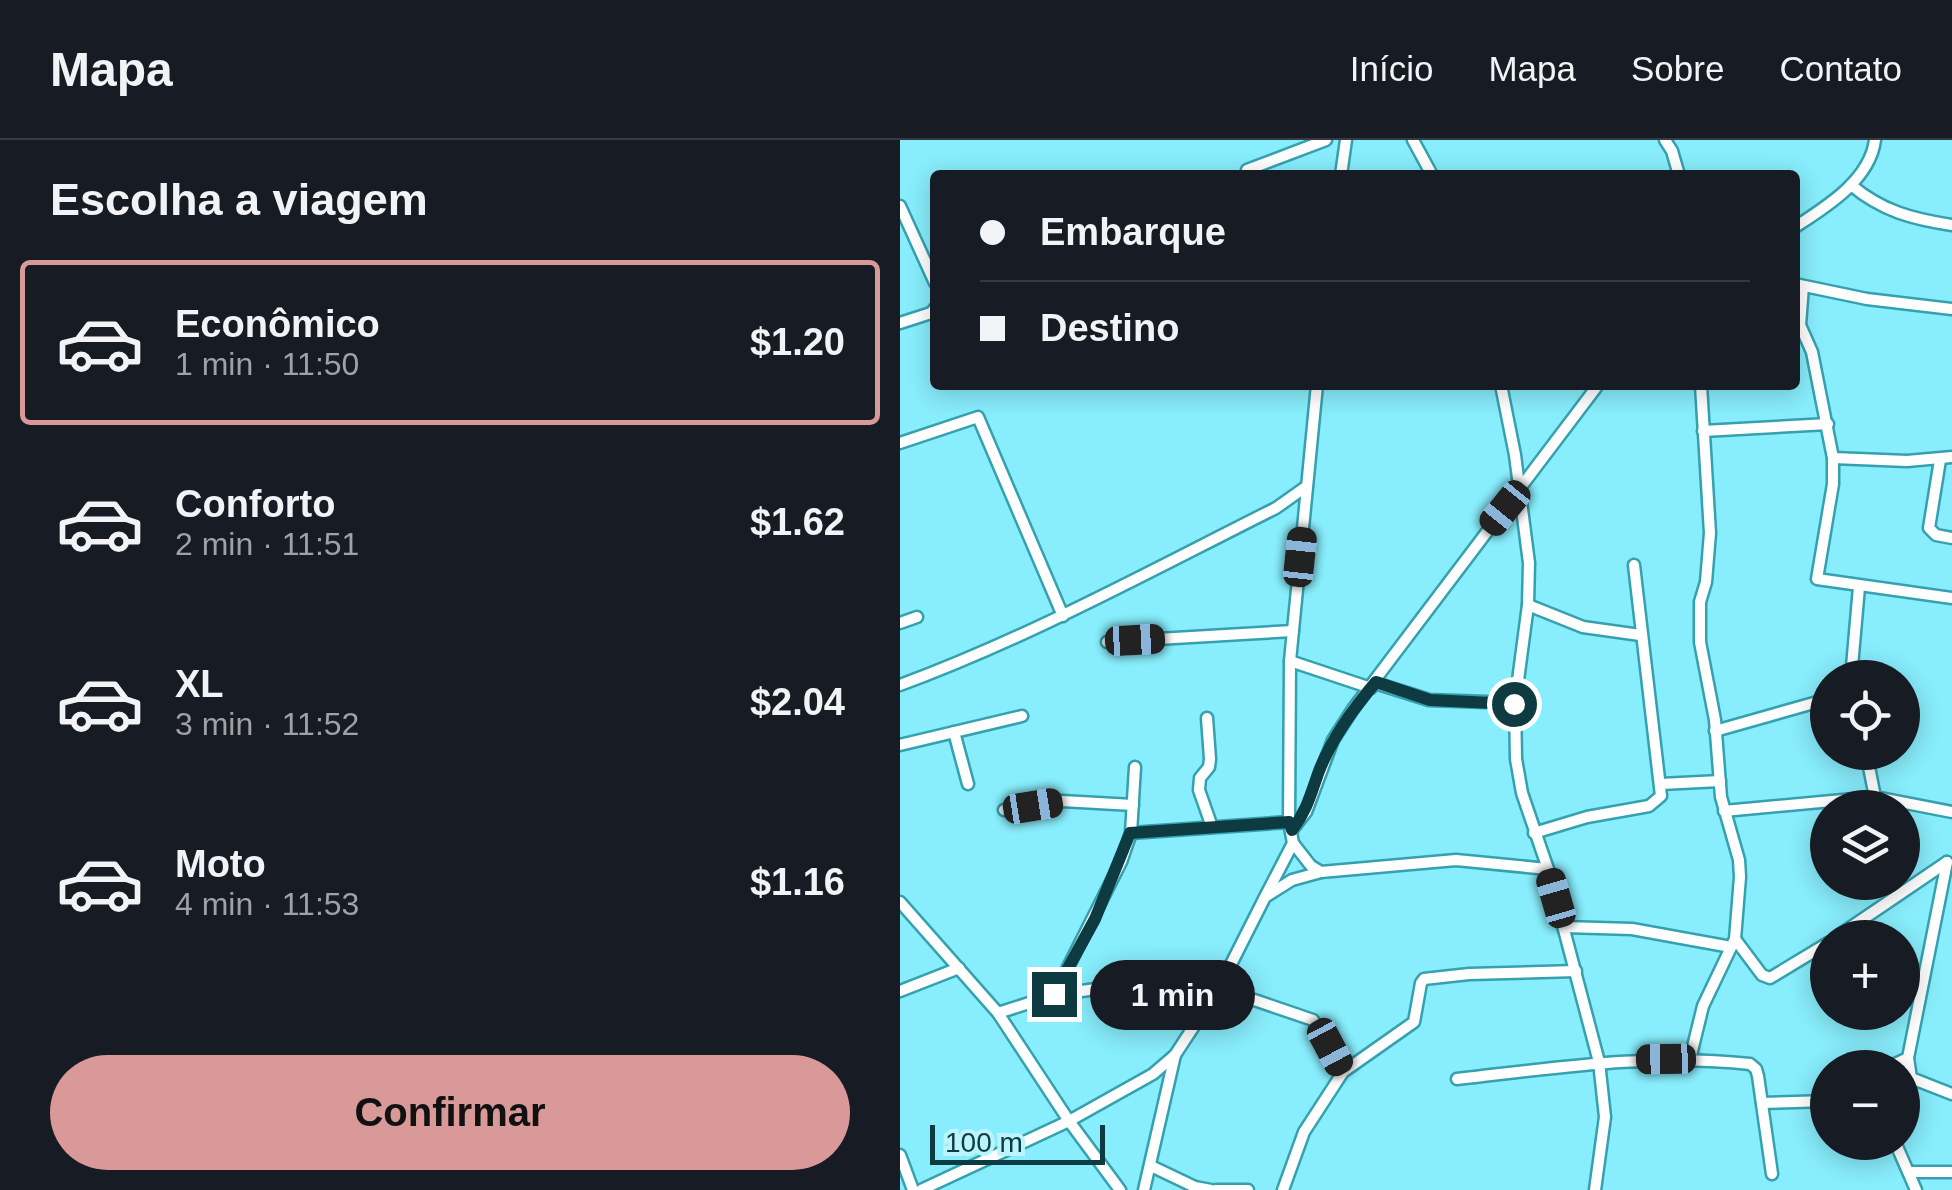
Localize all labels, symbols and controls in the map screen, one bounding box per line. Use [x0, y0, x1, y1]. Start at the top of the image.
text: Mapa [50, 43, 173, 96]
text: Início [1350, 49, 1433, 88]
text: Mapa [1488, 49, 1576, 88]
text: Sobre [1631, 49, 1724, 88]
text: Contato [1779, 49, 1902, 88]
text: Escolha a viagem [50, 174, 428, 225]
text: Embarque [1040, 211, 1226, 253]
icon: car [55, 298, 145, 388]
text: Econômico [175, 303, 380, 345]
text: Destino [1040, 307, 1179, 349]
text: $1.20 [750, 321, 845, 363]
text: 1 min · 11:50 [175, 346, 359, 382]
car [1474, 475, 1536, 541]
icon: car [55, 478, 145, 568]
text: Conforto [175, 483, 335, 525]
text: $1.62 [750, 501, 845, 543]
text: 2 min · 11:51 [175, 526, 359, 562]
car [1282, 526, 1318, 588]
car [1104, 623, 1166, 657]
icon: car [55, 658, 145, 748]
map controls [1810, 660, 1920, 1160]
button: locate [1810, 660, 1920, 770]
text: XL [175, 663, 224, 705]
text: $2.04 [750, 681, 845, 723]
route start [1492, 682, 1537, 727]
text: 3 min · 11:52 [175, 706, 359, 742]
car [1001, 786, 1065, 826]
button: layers [1810, 790, 1920, 900]
icon: car [55, 838, 145, 928]
text: Moto [175, 843, 266, 885]
text: $1.16 [750, 861, 845, 903]
car [1533, 865, 1579, 931]
text: 4 min · 11:53 [175, 886, 359, 922]
button: + [1810, 920, 1920, 1030]
callout: 1 min [1089, 959, 1254, 1029]
route end [1032, 972, 1077, 1017]
text: 1 min [1131, 977, 1214, 1013]
car [1303, 1013, 1357, 1081]
car [1636, 1043, 1696, 1075]
button: − [1810, 1050, 1920, 1160]
button: Confirmar [50, 1055, 850, 1170]
scale bar [930, 1120, 1105, 1164]
text: 100 m [945, 1127, 1023, 1158]

